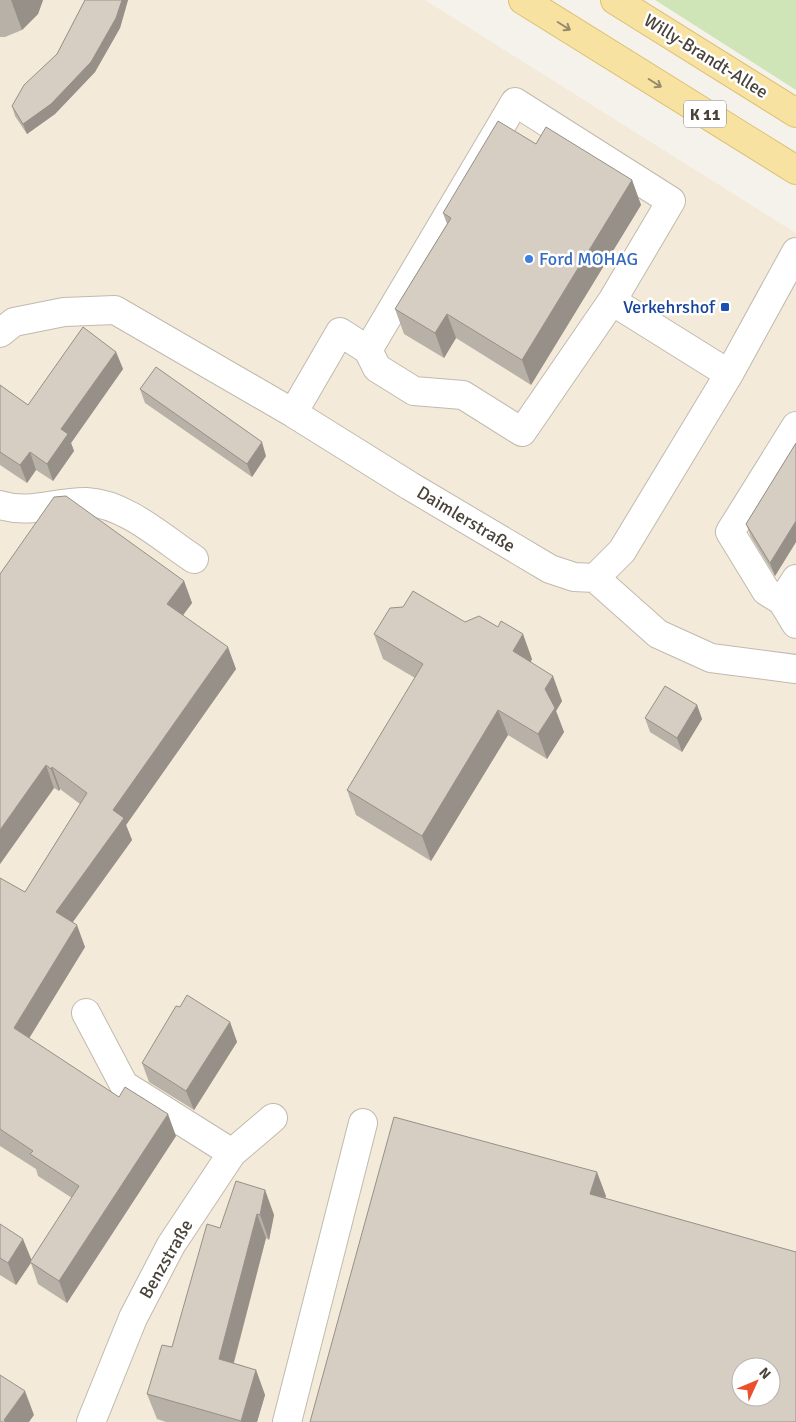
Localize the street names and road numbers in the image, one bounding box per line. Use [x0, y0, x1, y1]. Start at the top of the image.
street label: Willy-Brandt-Allee [640, 9, 772, 103]
road number: K 11 [684, 100, 726, 128]
street label: Daimlerstraße [413, 481, 519, 557]
street label: Benzstraße [135, 1215, 197, 1303]

